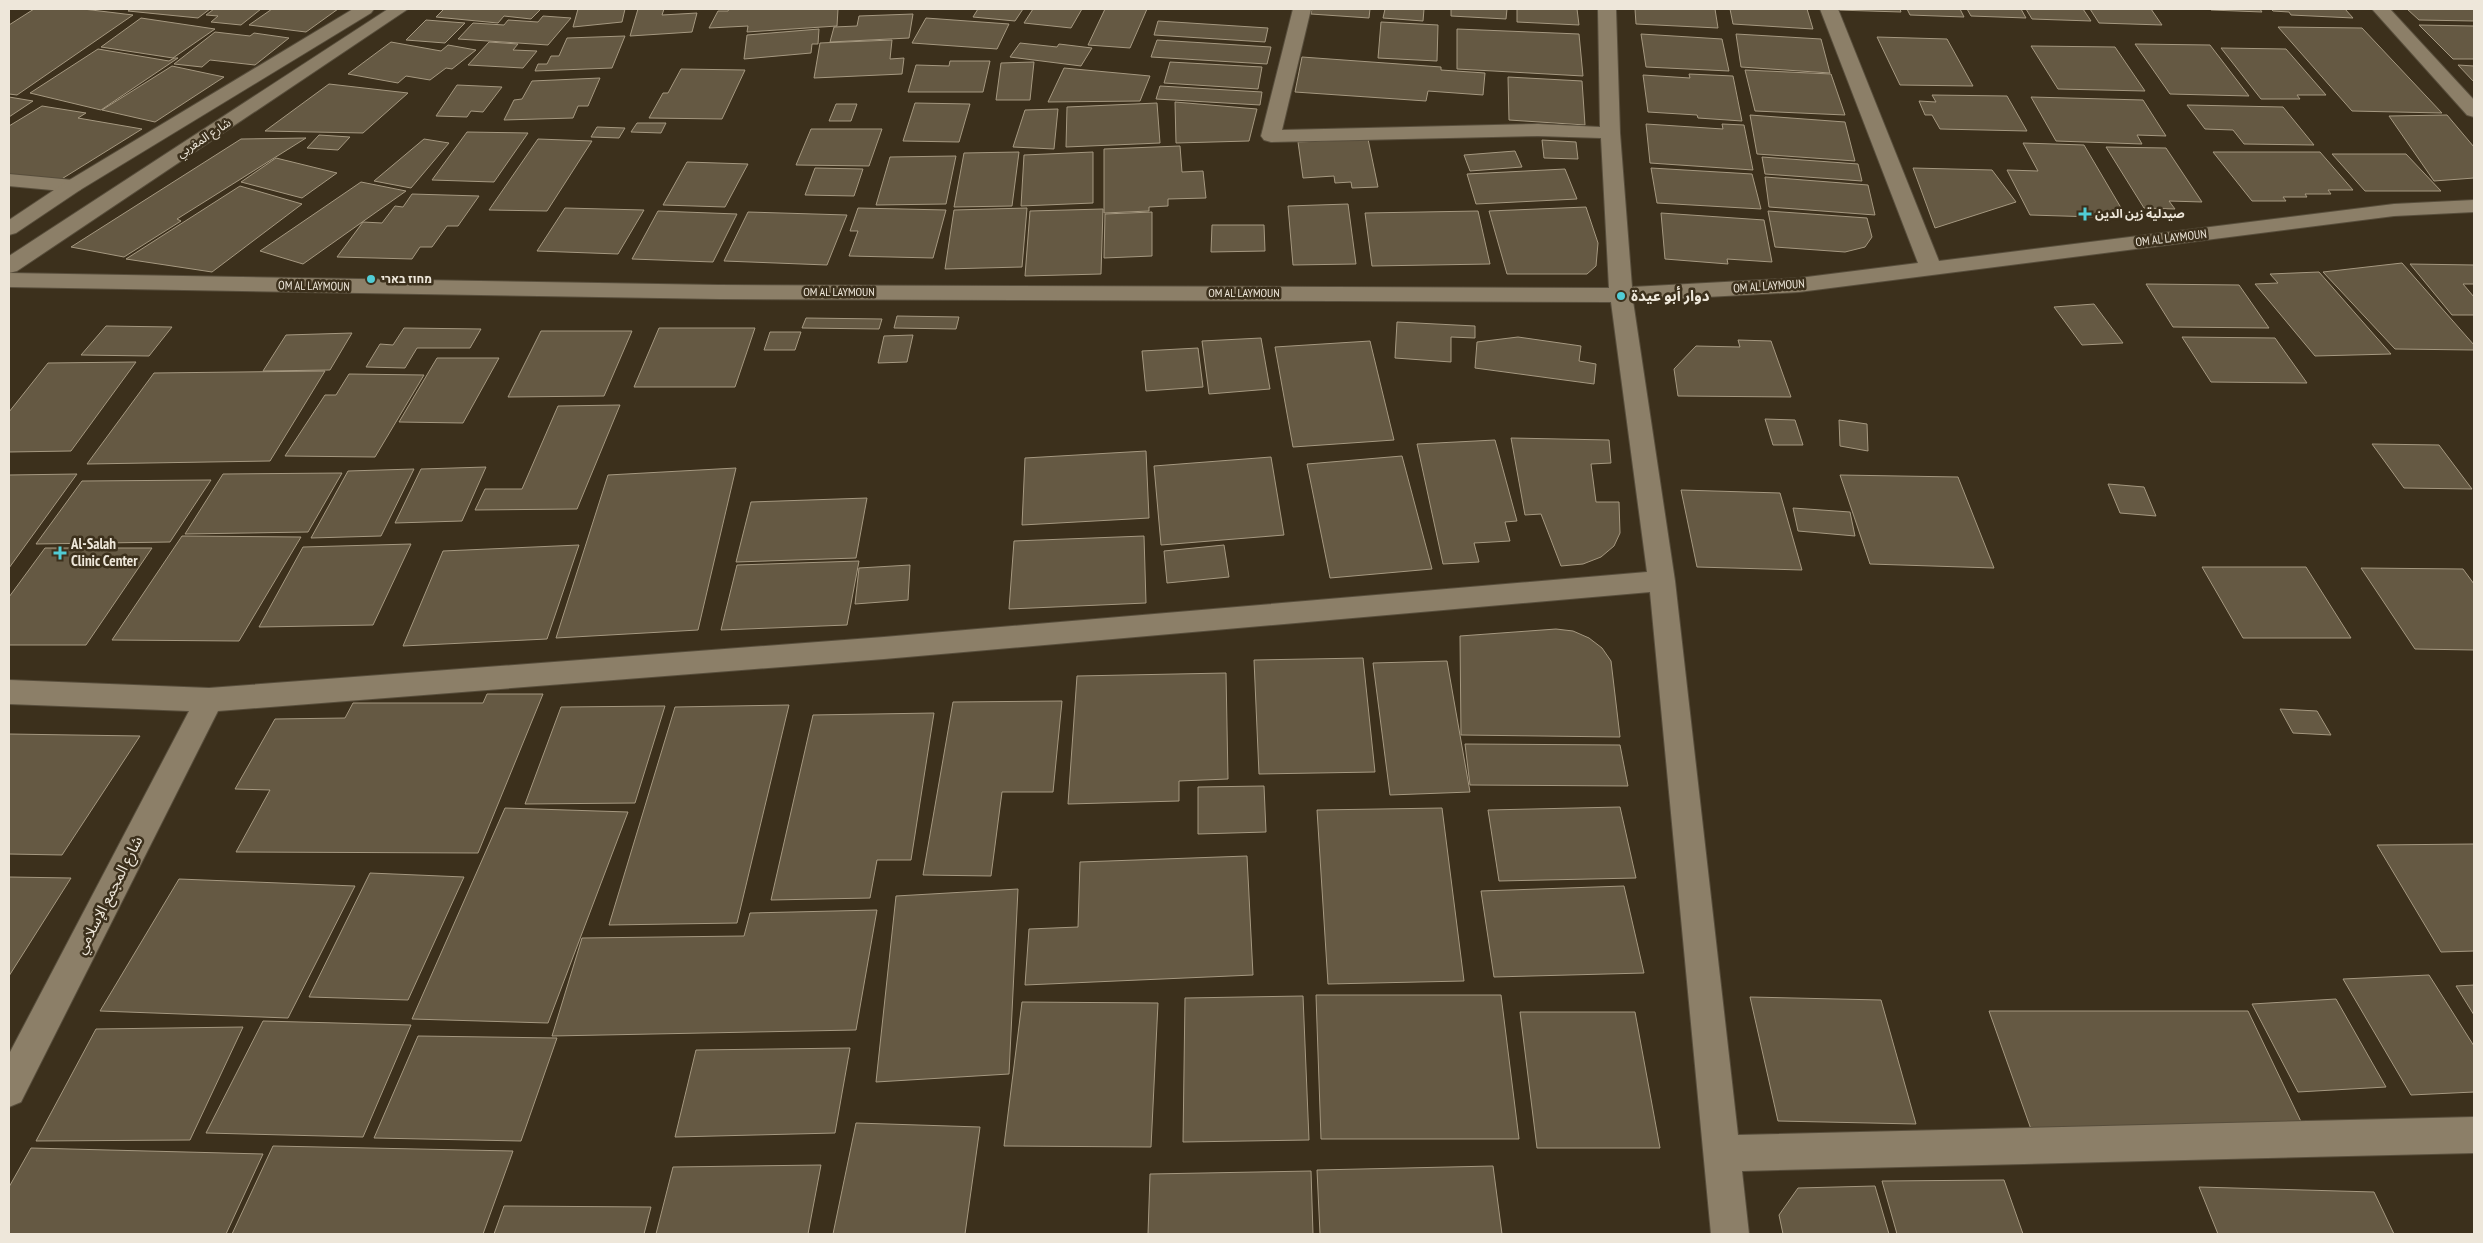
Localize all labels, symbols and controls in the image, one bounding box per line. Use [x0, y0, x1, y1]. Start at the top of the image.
street label: شارع المغربي [174, 115, 235, 163]
place label: صيدلية زين الدين [2095, 206, 2185, 221]
marker: صيدلية زين الدين [2079, 208, 2091, 220]
street label: OM AL LAYMOUN [2134, 226, 2207, 249]
place label: מחוז בארי [381, 271, 432, 286]
marker: מחוז בארי [365, 273, 377, 285]
street label: OM AL LAYMOUN [1733, 276, 1805, 295]
street label: OM AL LAYMOUN [278, 277, 350, 294]
street label: OM AL LAYMOUN [803, 284, 875, 299]
street label: OM AL LAYMOUN [1208, 285, 1280, 300]
place label: دوار أبو عيدة [1631, 286, 1710, 305]
marker: دوار أبو عيدة [1615, 290, 1627, 302]
place label: Al-Salah Clinic Center [70, 534, 138, 570]
marker: Al-Salah Clinic Center [53, 546, 67, 560]
street label: شارع المجمع الإسلامي [71, 832, 149, 958]

